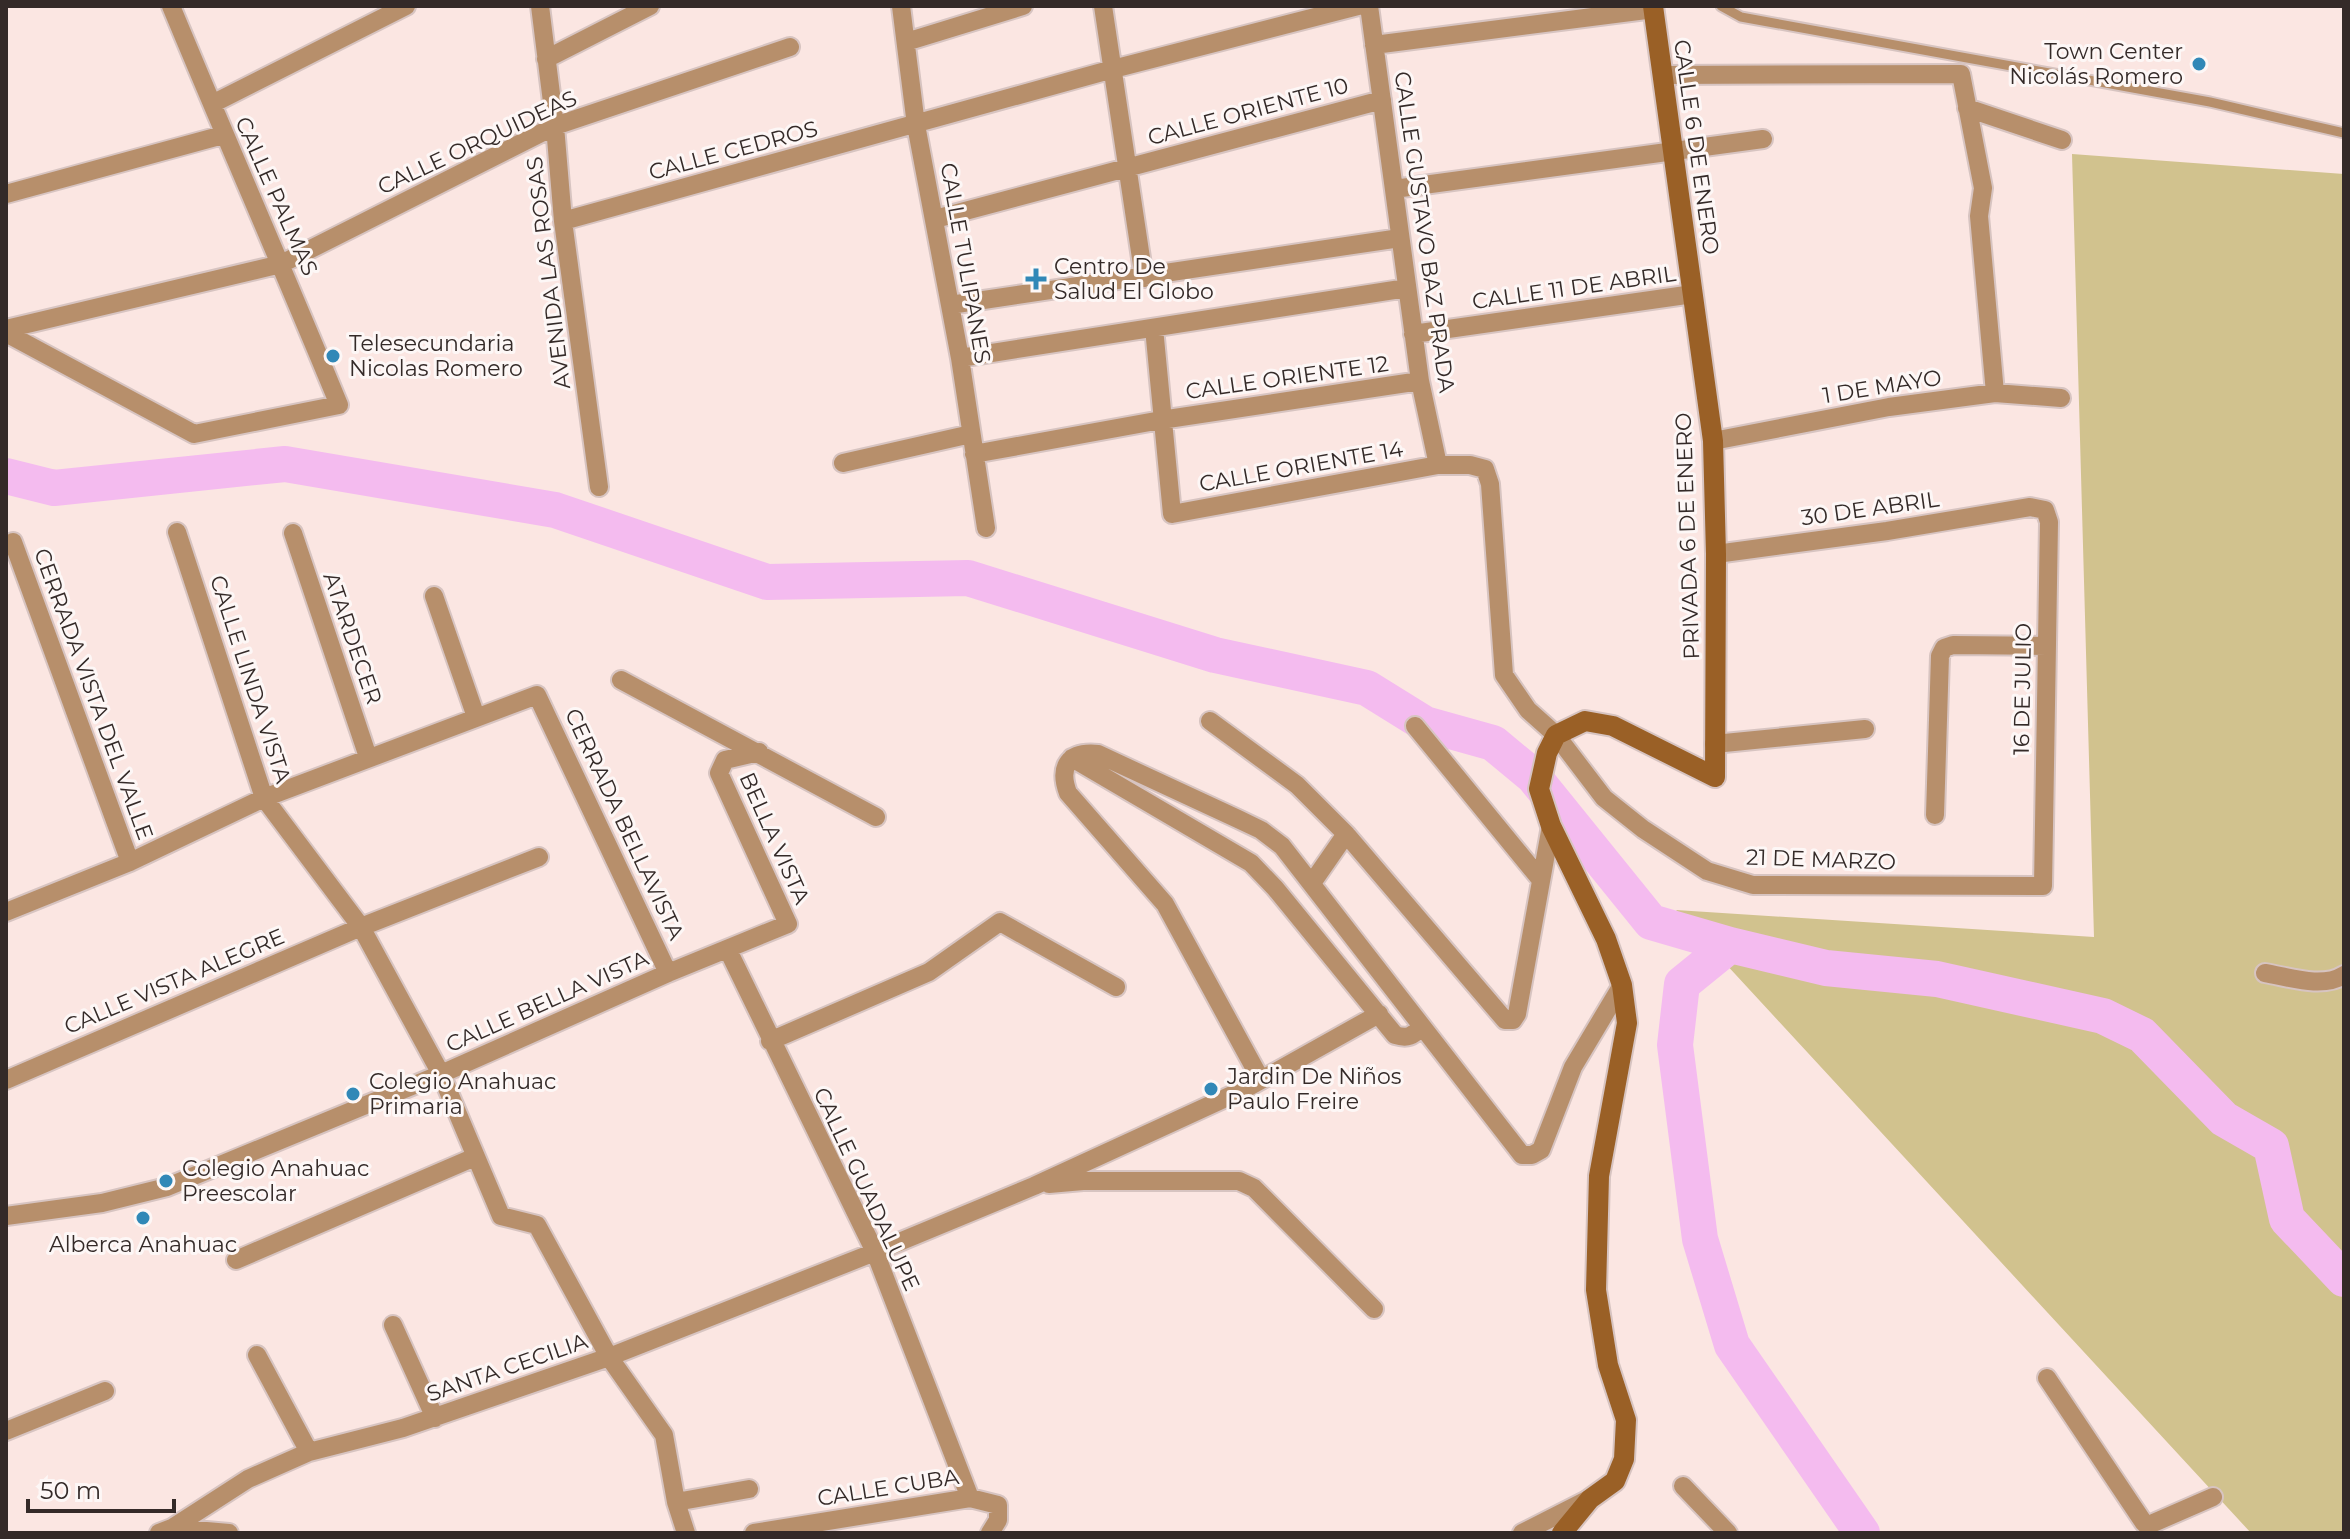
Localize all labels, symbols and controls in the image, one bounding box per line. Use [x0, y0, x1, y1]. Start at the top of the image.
street label: CALLE 6 DE ENERO [1668, 38, 1725, 256]
place label: Town Center Nicolás Romero [2009, 38, 2183, 90]
marker: Town Center Nicolás Romero [2190, 55, 2208, 73]
street label: CALLE GUSTAVO BAZ PRADA [1389, 70, 1460, 395]
street label: CALLE ORIENTE 10 [1145, 72, 1351, 151]
street label: CALLE ORQUIDEAS [373, 84, 581, 200]
street label: CALLE PALMAS [229, 112, 324, 280]
street label: CALLE CEDROS [646, 115, 821, 186]
street label: AVENIDA LAS ROSAS [521, 155, 576, 391]
street label: CALLE TULIPANES [935, 161, 996, 366]
place label: Centro De Salud El Globo [1054, 253, 1214, 305]
street label: CALLE 11 DE ABRIL [1470, 260, 1678, 315]
marker: Centro De Salud El Globo [1025, 268, 1047, 290]
place label: Telesecundaria Nicolas Romero [349, 330, 523, 382]
marker: Telesecundaria Nicolas Romero [324, 347, 342, 365]
street label: CALLE ORIENTE 12 [1184, 350, 1390, 405]
street label: 1 DE MAYO [1821, 364, 1943, 409]
street label: PRIVADA 6 DE ENERO [1670, 412, 1705, 660]
street label: CALLE ORIENTE 14 [1197, 435, 1406, 498]
street label: 30 DE ABRIL [1799, 485, 1941, 532]
street label: CERRADA VISTA DEL VALLE [28, 545, 159, 844]
street label: ATARDECER [317, 569, 388, 708]
street label: CALLE LINDA VISTA [204, 572, 297, 787]
street label: 16 DE JULIO [2008, 623, 2037, 755]
street label: CERRADA BELLAVISTA [559, 704, 690, 944]
street label: BELLA VISTA [733, 768, 816, 908]
street label: 21 DE MARZO [1745, 843, 1896, 876]
street label: CALLE VISTA ALEGRE [60, 923, 288, 1040]
street label: CALLE BELLA VISTA [442, 945, 653, 1058]
place label: Jardin De Niños Paulo Freire [1226, 1063, 1402, 1115]
place label: Colegio Anahuac Primaria [369, 1068, 556, 1120]
marker: Jardin De Niños Paulo Freire [1202, 1080, 1220, 1098]
street label: CALLE GUADALUPE [808, 1083, 926, 1295]
marker: Colegio Anahuac Primaria [344, 1085, 362, 1103]
place label: Colegio Anahuac Preescolar [182, 1155, 369, 1207]
marker: Colegio Anahuac Preescolar [157, 1172, 175, 1190]
marker: Alberca Anahuac [134, 1209, 152, 1227]
place label: Alberca Anahuac [49, 1231, 237, 1258]
street label: SANTA CECILIA [423, 1327, 591, 1408]
scale bar [28, 1463, 174, 1513]
street label: CALLE CUBA [816, 1463, 961, 1512]
text: 50 m [40, 1476, 101, 1505]

